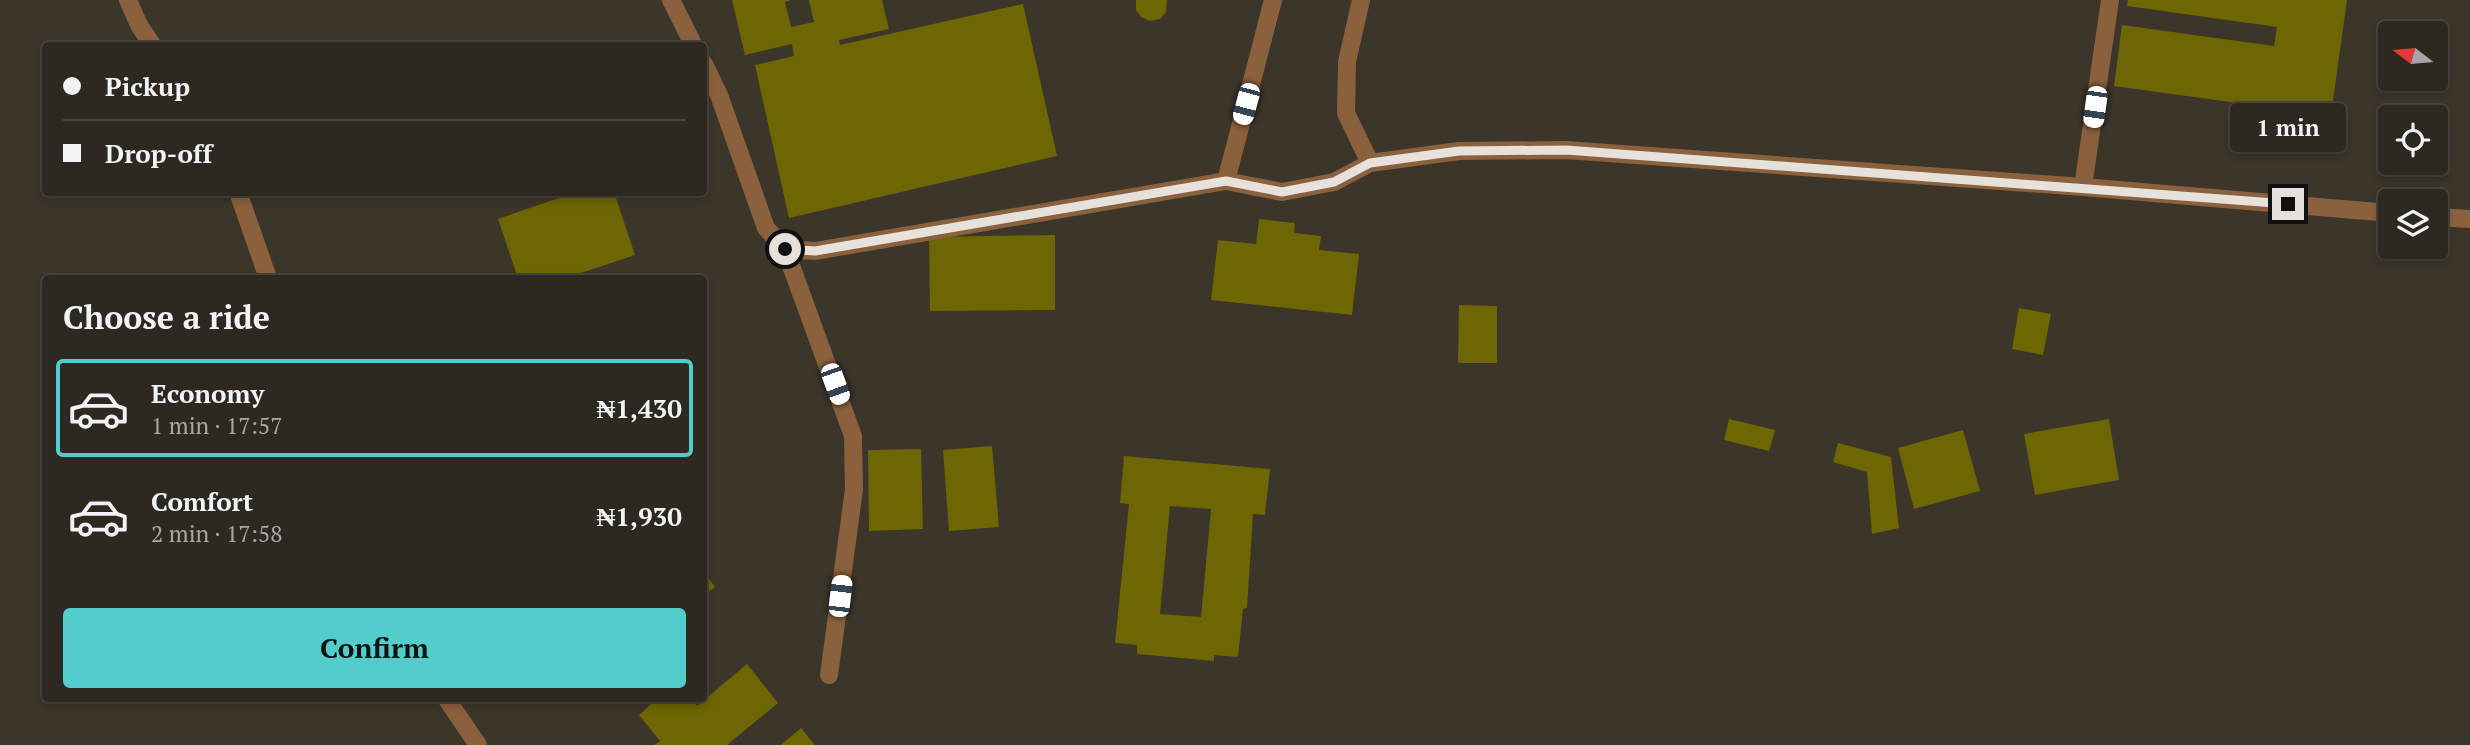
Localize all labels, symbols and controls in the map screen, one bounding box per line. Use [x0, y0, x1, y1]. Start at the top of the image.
north arrow [2378, 21, 2448, 91]
map controls [2378, 21, 2448, 259]
text: Pickup [105, 69, 190, 103]
car [1231, 81, 1262, 127]
car [2082, 85, 2109, 129]
callout: 1 min [2230, 102, 2346, 152]
button: locate [2378, 105, 2448, 175]
text: 1 min [2257, 112, 2319, 143]
text: Drop-off [105, 136, 212, 170]
route end [2272, 188, 2304, 220]
button: layers [2378, 189, 2448, 259]
route start [769, 233, 801, 265]
text: Choose a ride [63, 296, 270, 338]
car [818, 361, 853, 407]
text: Economy [151, 376, 264, 410]
icon: car [67, 377, 130, 440]
text: ₦1,430 [597, 391, 682, 425]
text: 1 min · 17:57 [151, 410, 283, 441]
text: Comfort [151, 484, 253, 518]
icon: car [67, 485, 130, 548]
text: ₦1,930 [597, 499, 682, 533]
text: 2 min · 17:58 [151, 518, 283, 549]
car [828, 574, 853, 618]
button: Confirm [63, 608, 686, 688]

